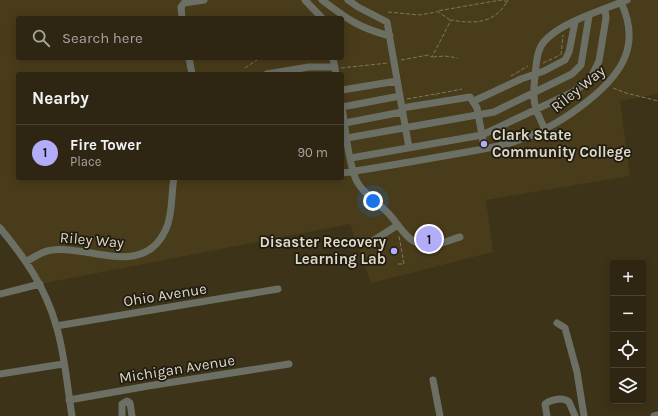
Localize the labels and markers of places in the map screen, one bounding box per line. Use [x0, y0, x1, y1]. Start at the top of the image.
place label: Clark State Community College [492, 126, 631, 161]
marker: Clark State Community College [479, 139, 489, 149]
pin: 1 [416, 224, 442, 254]
place label: Disaster Recovery Learning Lab [259, 233, 386, 268]
marker: Disaster Recovery Learning Lab [389, 246, 399, 256]

